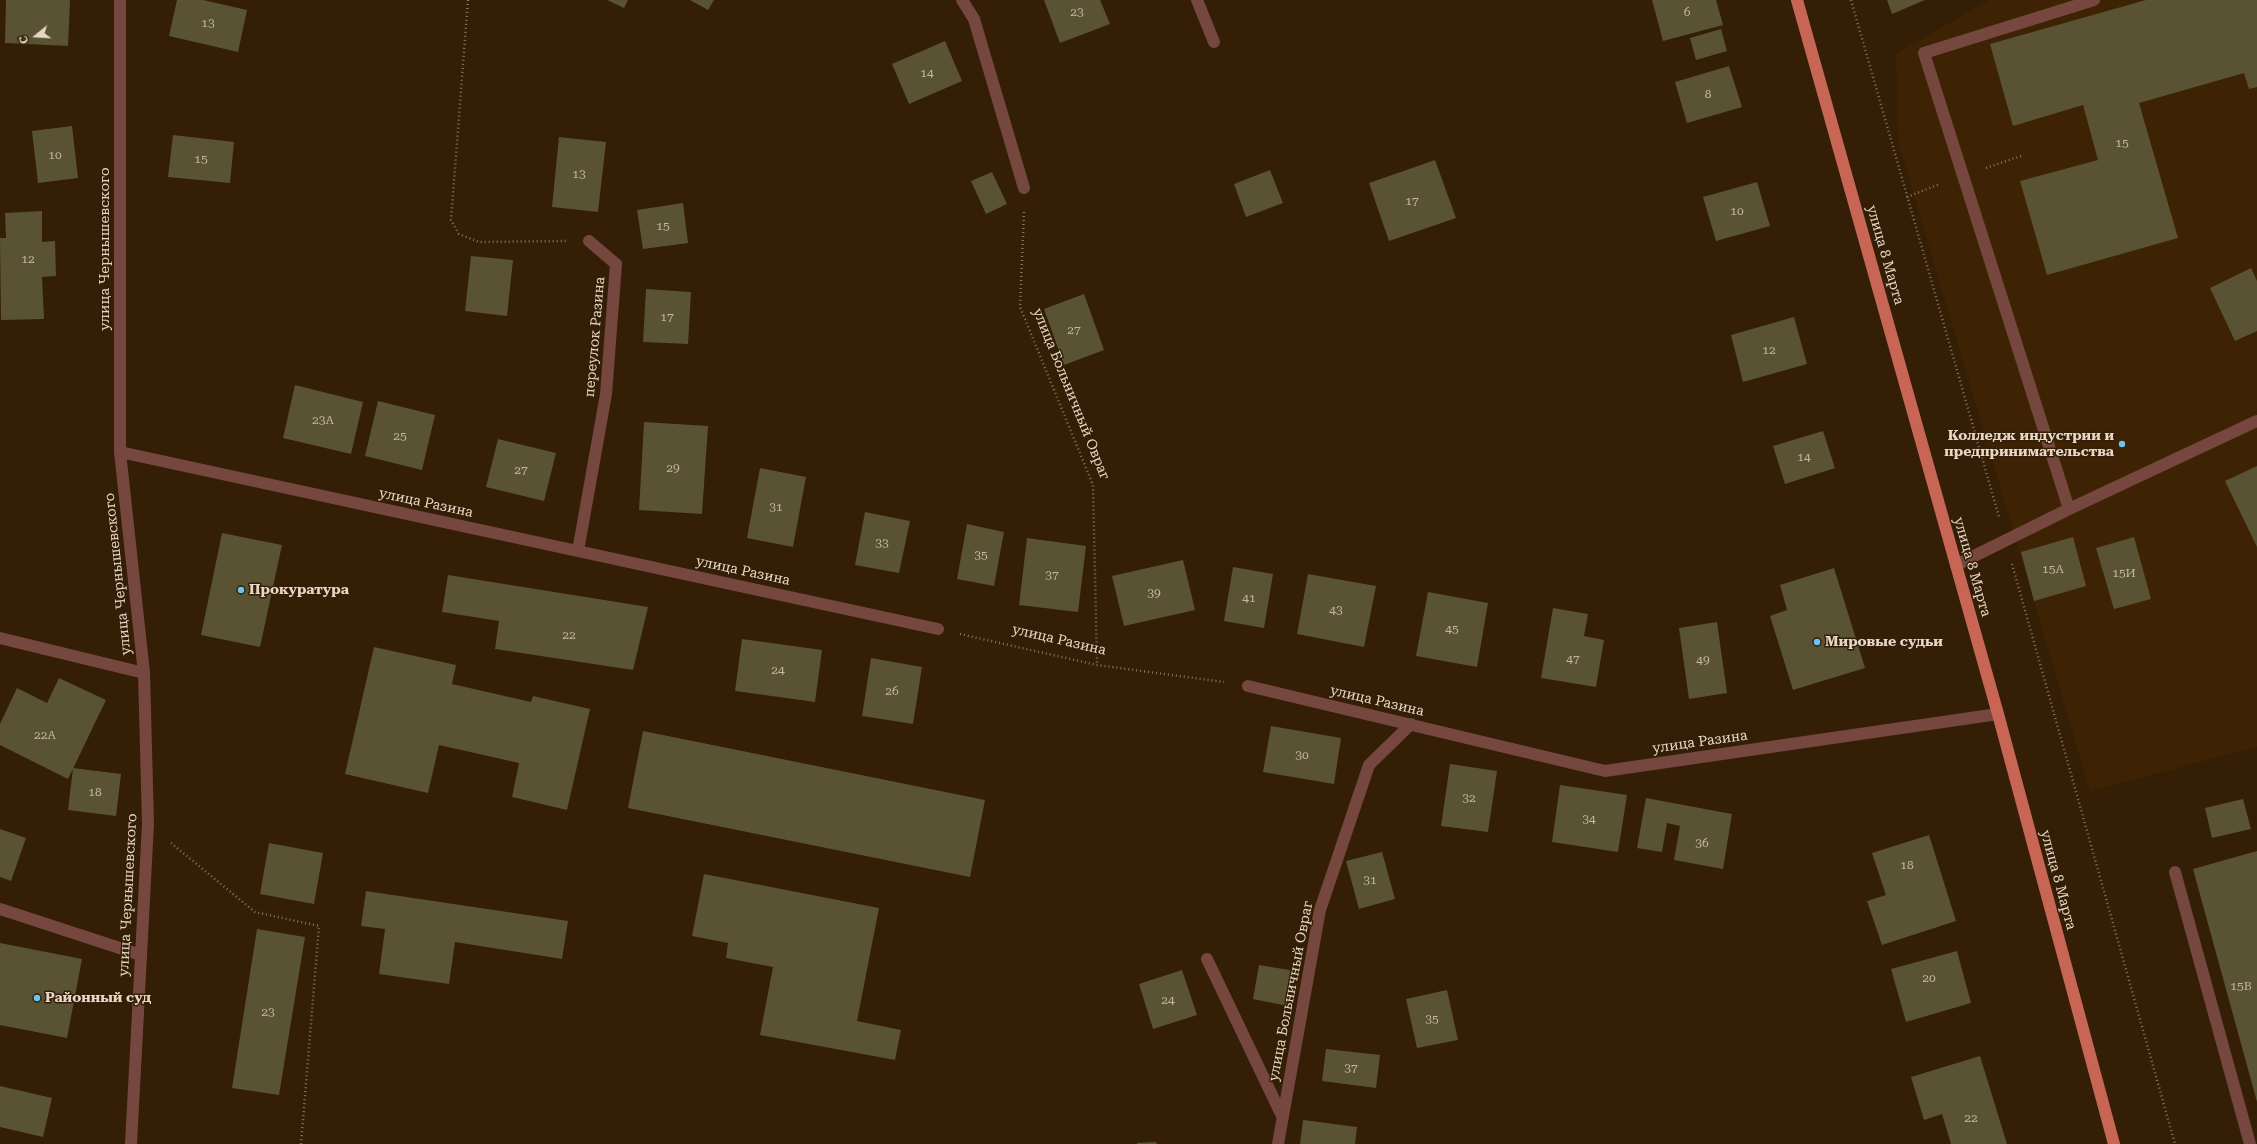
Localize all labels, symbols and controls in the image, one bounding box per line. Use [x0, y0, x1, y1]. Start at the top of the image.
house number: 23 [1070, 5, 1084, 19]
house number: 6 [1684, 5, 1690, 19]
north arrow [16, 16, 56, 56]
house number: 13 [201, 16, 215, 30]
text: С [17, 34, 31, 46]
house number: 14 [920, 66, 934, 80]
house number: 8 [1705, 87, 1711, 101]
house number: 15 [2115, 136, 2129, 150]
house number: 10 [48, 148, 62, 162]
house number: 15 [194, 152, 208, 166]
street label: улица Чернышевского [97, 167, 113, 331]
house number: 13 [572, 167, 586, 181]
house number: 17 [1405, 194, 1419, 208]
street label: улица 8 Марта [1863, 203, 1907, 307]
house number: 10 [1730, 204, 1744, 218]
house number: 15 [656, 219, 670, 233]
house number: 12 [21, 252, 35, 266]
street label: переулок Разина [581, 276, 609, 398]
street label: улица Больничный Овраг [1029, 306, 1113, 482]
house number: 17 [660, 310, 674, 324]
house number: 27 [1067, 323, 1081, 337]
house number: 12 [1762, 343, 1776, 357]
house number: 23А [312, 413, 334, 427]
place label: Колледж индустрии и предпринимательства [1944, 428, 2114, 460]
house number: 25 [393, 429, 407, 443]
marker: Колледж индустрии и предпринимательства [2117, 439, 2127, 449]
house number: 14 [1797, 450, 1811, 464]
house number: 29 [666, 461, 680, 475]
house number: 27 [514, 463, 528, 477]
street label: улица Разина [377, 485, 475, 521]
street label: улица Чернышевского [101, 492, 135, 656]
house number: 31 [769, 500, 783, 514]
street label: улица 8 Марта [1950, 515, 1994, 619]
house number: 33 [875, 536, 889, 550]
house number: 35 [974, 548, 988, 562]
street label: улица Разина [694, 553, 792, 589]
house number: 15А [2042, 562, 2064, 576]
house number: 15И [2112, 566, 2136, 580]
house number: 37 [1045, 568, 1059, 582]
place label: Прокуратура [249, 582, 349, 598]
marker: Прокуратура [236, 585, 246, 595]
house number: 39 [1147, 586, 1161, 600]
house number: 41 [1242, 591, 1256, 605]
house number: 43 [1329, 603, 1343, 617]
street label: улица Разина [1010, 621, 1108, 659]
house number: 45 [1445, 622, 1459, 636]
house number: 22 [562, 628, 576, 642]
place label: Мировые судьи [1825, 634, 1943, 650]
marker: Мировые судьи [1812, 637, 1822, 647]
house number: 47 [1566, 652, 1580, 666]
house number: 49 [1696, 653, 1710, 667]
house number: 24 [771, 663, 785, 677]
street label: улица Разина [1328, 682, 1426, 720]
house number: 26 [885, 684, 899, 698]
street label: улица Разина [1651, 727, 1749, 757]
house number: 22А [34, 728, 56, 742]
house number: 30 [1295, 748, 1309, 762]
house number: 18 [88, 785, 102, 799]
house number: 32 [1462, 791, 1476, 805]
house number: 34 [1582, 812, 1596, 826]
street label: улица Чернышевского [115, 813, 141, 977]
street label: улица 8 Марта [2037, 828, 2079, 932]
house number: 36 [1695, 836, 1709, 850]
house number: 18 [1900, 858, 1914, 872]
house number: 31 [1363, 873, 1377, 887]
street label: улица Больничный Овраг [1265, 899, 1317, 1083]
house number: 20 [1922, 971, 1936, 985]
house number: 15В [2230, 979, 2252, 993]
place label: Районный суд [45, 990, 151, 1006]
marker: Районный суд [32, 993, 42, 1003]
house number: 24 [1161, 993, 1175, 1007]
house number: 23 [261, 1005, 275, 1019]
house number: 35 [1425, 1012, 1439, 1026]
house number: 37 [1344, 1061, 1358, 1075]
house number: 22 [1964, 1111, 1978, 1125]

